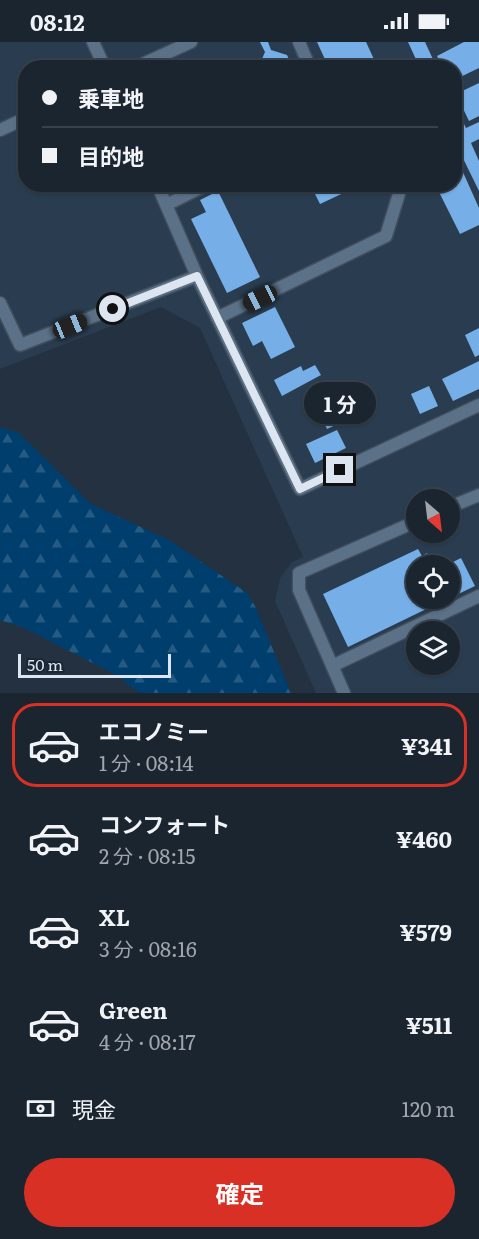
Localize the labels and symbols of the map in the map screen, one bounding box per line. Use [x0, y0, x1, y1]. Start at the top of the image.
car [240, 282, 280, 314]
route start [99, 295, 126, 322]
car [50, 311, 90, 341]
callout: 1 分 [304, 383, 376, 425]
route end [326, 456, 353, 483]
north arrow [406, 489, 460, 543]
scale bar [18, 651, 171, 678]

